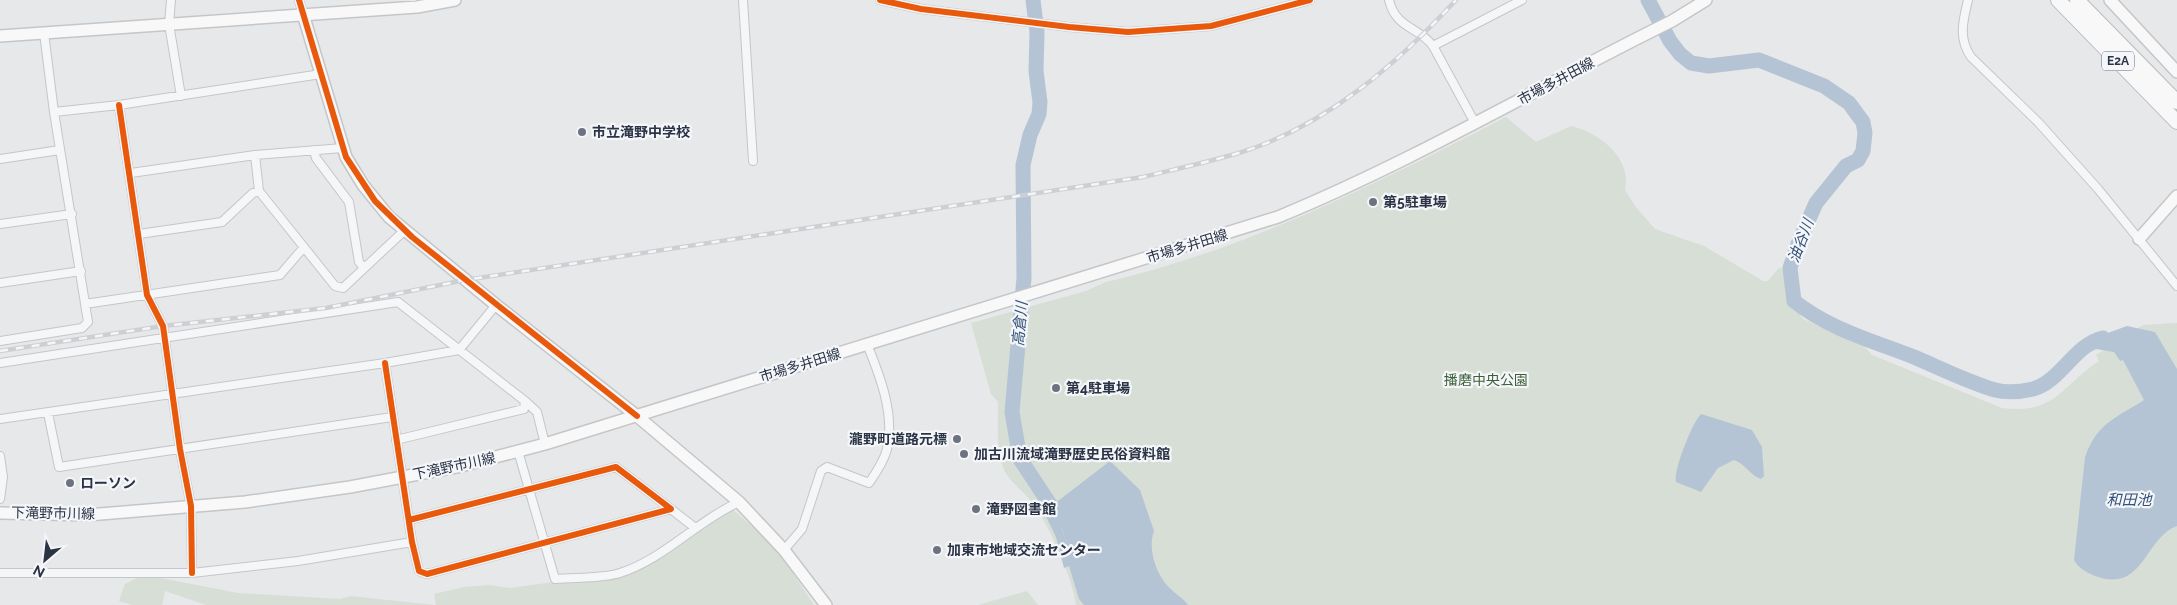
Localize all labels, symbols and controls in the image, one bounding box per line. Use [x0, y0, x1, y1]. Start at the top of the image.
road number: E2A [2102, 51, 2134, 70]
street label: 市場多井田線 [1515, 54, 1597, 108]
place label: 市立滝野中学校 [592, 124, 690, 140]
marker: 市立滝野中学校 [576, 126, 588, 138]
place label: 第5駐車場 [1383, 194, 1447, 210]
marker: 第5駐車場 [1367, 196, 1379, 208]
water label: 油谷川 [1785, 215, 1818, 265]
street label: 市場多井田線 [1144, 226, 1230, 266]
water label: 高倉川 [1009, 299, 1031, 347]
street label: 市場多井田線 [757, 345, 843, 385]
park label: 播磨中央公園 [1444, 372, 1528, 388]
place label: 第4駐車場 [1066, 380, 1130, 396]
marker: 第4駐車場 [1050, 382, 1062, 394]
place label: 瀧野町道路元標 [849, 431, 947, 447]
marker: 瀧野町道路元標 [951, 433, 963, 445]
place label: 加古川流域滝野歴史民俗資料館 [974, 446, 1170, 462]
marker: 加古川流域滝野歴史民俗資料館 [958, 448, 970, 460]
street label: 下滝野市川線 [411, 449, 497, 483]
place label: ローソン [80, 475, 136, 491]
marker: ローソン [64, 477, 76, 489]
water label: 和田池 [2106, 491, 2153, 509]
place label: 滝野図書館 [986, 501, 1056, 517]
marker: 滝野図書館 [970, 503, 982, 515]
street label: 下滝野市川線 [11, 504, 95, 522]
north arrow [20, 535, 70, 585]
place label: 加東市地域交流センター [947, 542, 1101, 558]
marker: 加東市地域交流センター [931, 544, 943, 556]
text: N [30, 562, 47, 581]

